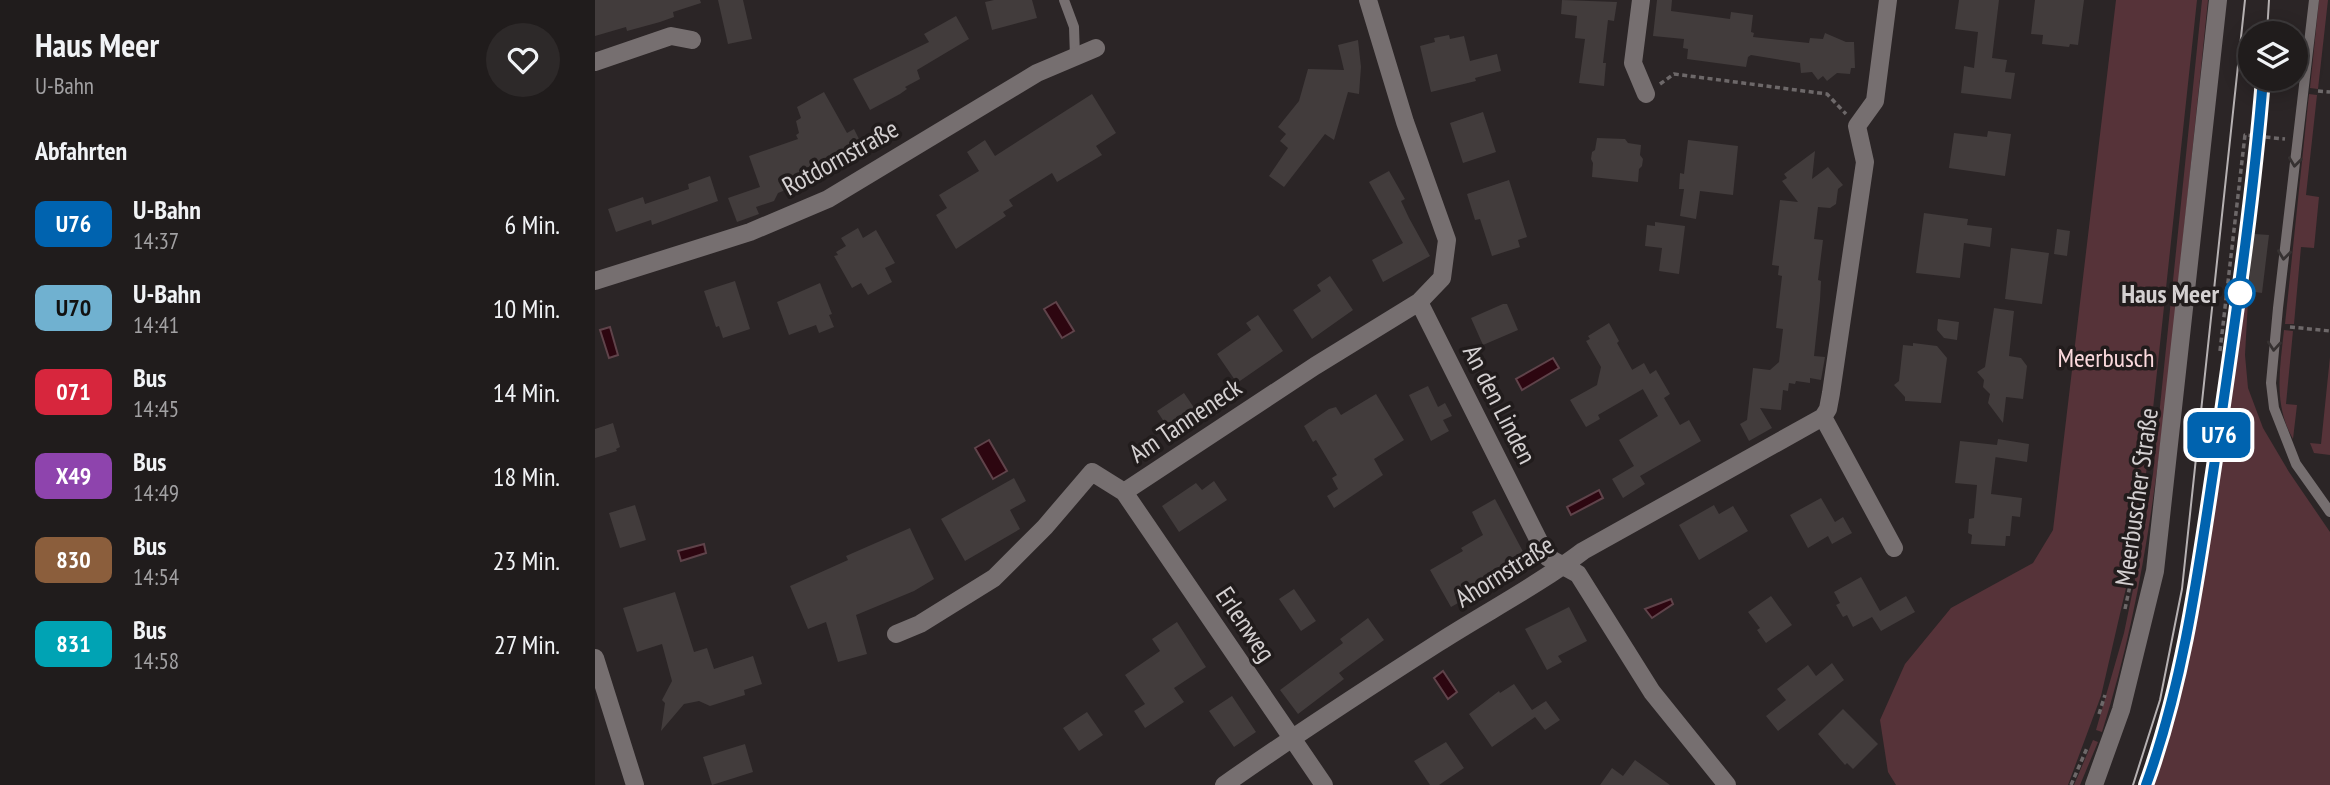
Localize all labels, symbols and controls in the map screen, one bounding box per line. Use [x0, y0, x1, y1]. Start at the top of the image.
map controls [2238, 21, 2308, 91]
button: layers [2238, 21, 2308, 91]
text: Haus Meer [35, 23, 159, 66]
button: heart [486, 23, 560, 97]
text: U-Bahn [35, 71, 94, 100]
street label: Rotdornstraße [776, 112, 904, 202]
text: Abfahrten [35, 134, 127, 167]
one-way arrow [2288, 157, 2303, 168]
text: U-Bahn [133, 193, 201, 226]
text: U76 [56, 208, 91, 239]
text: 6 Min. [505, 208, 560, 241]
text: 14:37 [133, 226, 179, 255]
one-way arrow [2277, 249, 2292, 261]
text: U-Bahn [133, 277, 201, 310]
place label: Haus Meer [2121, 277, 2219, 310]
marker: Haus Meer [2225, 278, 2255, 308]
text: U70 [56, 292, 91, 323]
text: 10 Min. [493, 292, 560, 325]
text: 14:41 [133, 310, 179, 339]
street label: An den Linden [1456, 339, 1544, 469]
one-way arrow [2267, 340, 2282, 351]
park label: Meerbusch [2057, 341, 2155, 374]
text: Bus [133, 361, 166, 394]
street label: Am Tanneneck [1122, 370, 1248, 470]
text: 071 [56, 376, 91, 407]
text: 14 Min. [493, 376, 560, 409]
text: 14:45 [133, 394, 179, 423]
street label: Meerbuscher Straße [2107, 406, 2165, 588]
line badge: U76 [2179, 412, 2259, 458]
text: U76 [2201, 419, 2237, 450]
text: Bus [133, 445, 166, 478]
text: X49 [56, 460, 91, 491]
text: 18 Min. [493, 460, 560, 493]
text: 14:49 [133, 478, 179, 507]
street label: Ahornstraße [1448, 528, 1560, 614]
text: Bus [133, 529, 166, 562]
text: 830 [56, 544, 91, 575]
text: 23 Min. [493, 544, 560, 577]
text: 14:54 [133, 562, 179, 591]
street label: Erlenweg [1209, 580, 1283, 668]
text: Bus [133, 613, 166, 646]
text: 831 [56, 628, 91, 659]
text: 27 Min. [494, 628, 560, 661]
text: 14:58 [133, 646, 179, 675]

